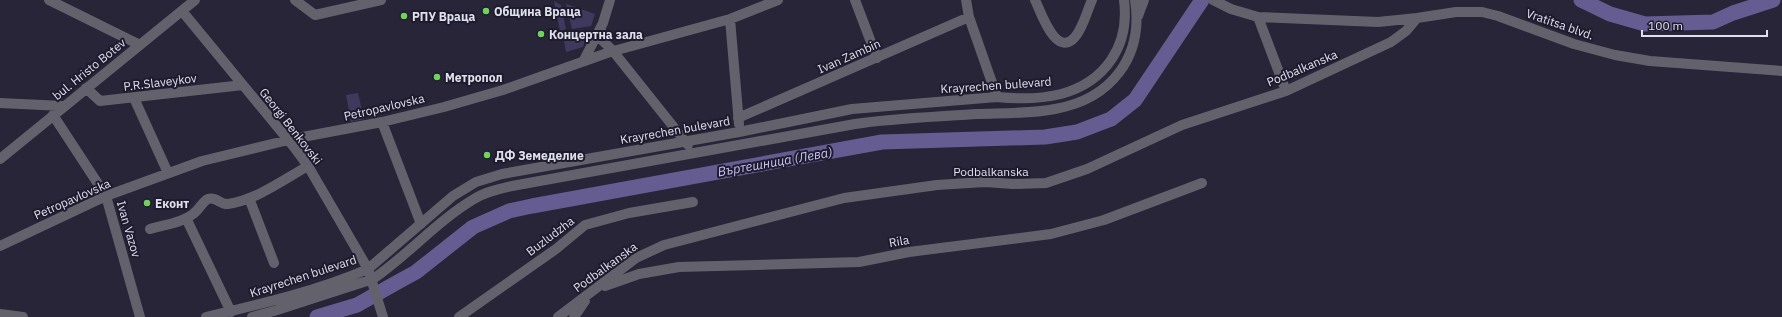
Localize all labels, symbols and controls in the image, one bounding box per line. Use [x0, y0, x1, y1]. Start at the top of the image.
place label: Община Враца [494, 4, 581, 19]
street label: Vratitsa blvd. [1524, 5, 1596, 43]
marker: Община Враца [481, 6, 491, 16]
place label: РПУ Враца [412, 9, 476, 24]
marker: РПУ Враца [399, 11, 409, 21]
scale bar [1642, 12, 1767, 38]
text: 100 m [1648, 18, 1683, 33]
place label: Концертна зала [549, 27, 643, 42]
marker: Концертна зала [536, 29, 546, 39]
street label: bul. Hristo Botev [49, 35, 129, 103]
street label: Ivan Zambin [815, 35, 883, 77]
street label: Podbalkanska [1264, 46, 1340, 90]
street label: P.R.Slaveykov [122, 70, 198, 94]
place label: Метропол [445, 70, 503, 85]
marker: Метропол [432, 72, 442, 82]
street label: Krayrechen bulevard [940, 74, 1052, 96]
street label: Georgi Benkovski [256, 85, 326, 167]
street label: Petropavlovska [342, 90, 426, 124]
street label: Krayrechen bulevard [619, 113, 731, 147]
water label: Въртешница (Лева) [716, 144, 834, 180]
place label: ДФ Земеделие [495, 148, 584, 163]
marker: ДФ Земеделие [482, 150, 492, 160]
street label: Podbalkanska [953, 164, 1029, 179]
street label: Petropavlovska [31, 175, 113, 223]
place label: Еконт [155, 196, 189, 211]
marker: Еконт [142, 198, 152, 208]
street label: Ivan Vazov [114, 199, 144, 259]
street label: Buzludzha [523, 213, 577, 259]
street label: Rila [888, 232, 911, 250]
street label: Podbalkanska [570, 238, 640, 295]
street label: Krayrechen bulevard [248, 252, 358, 300]

